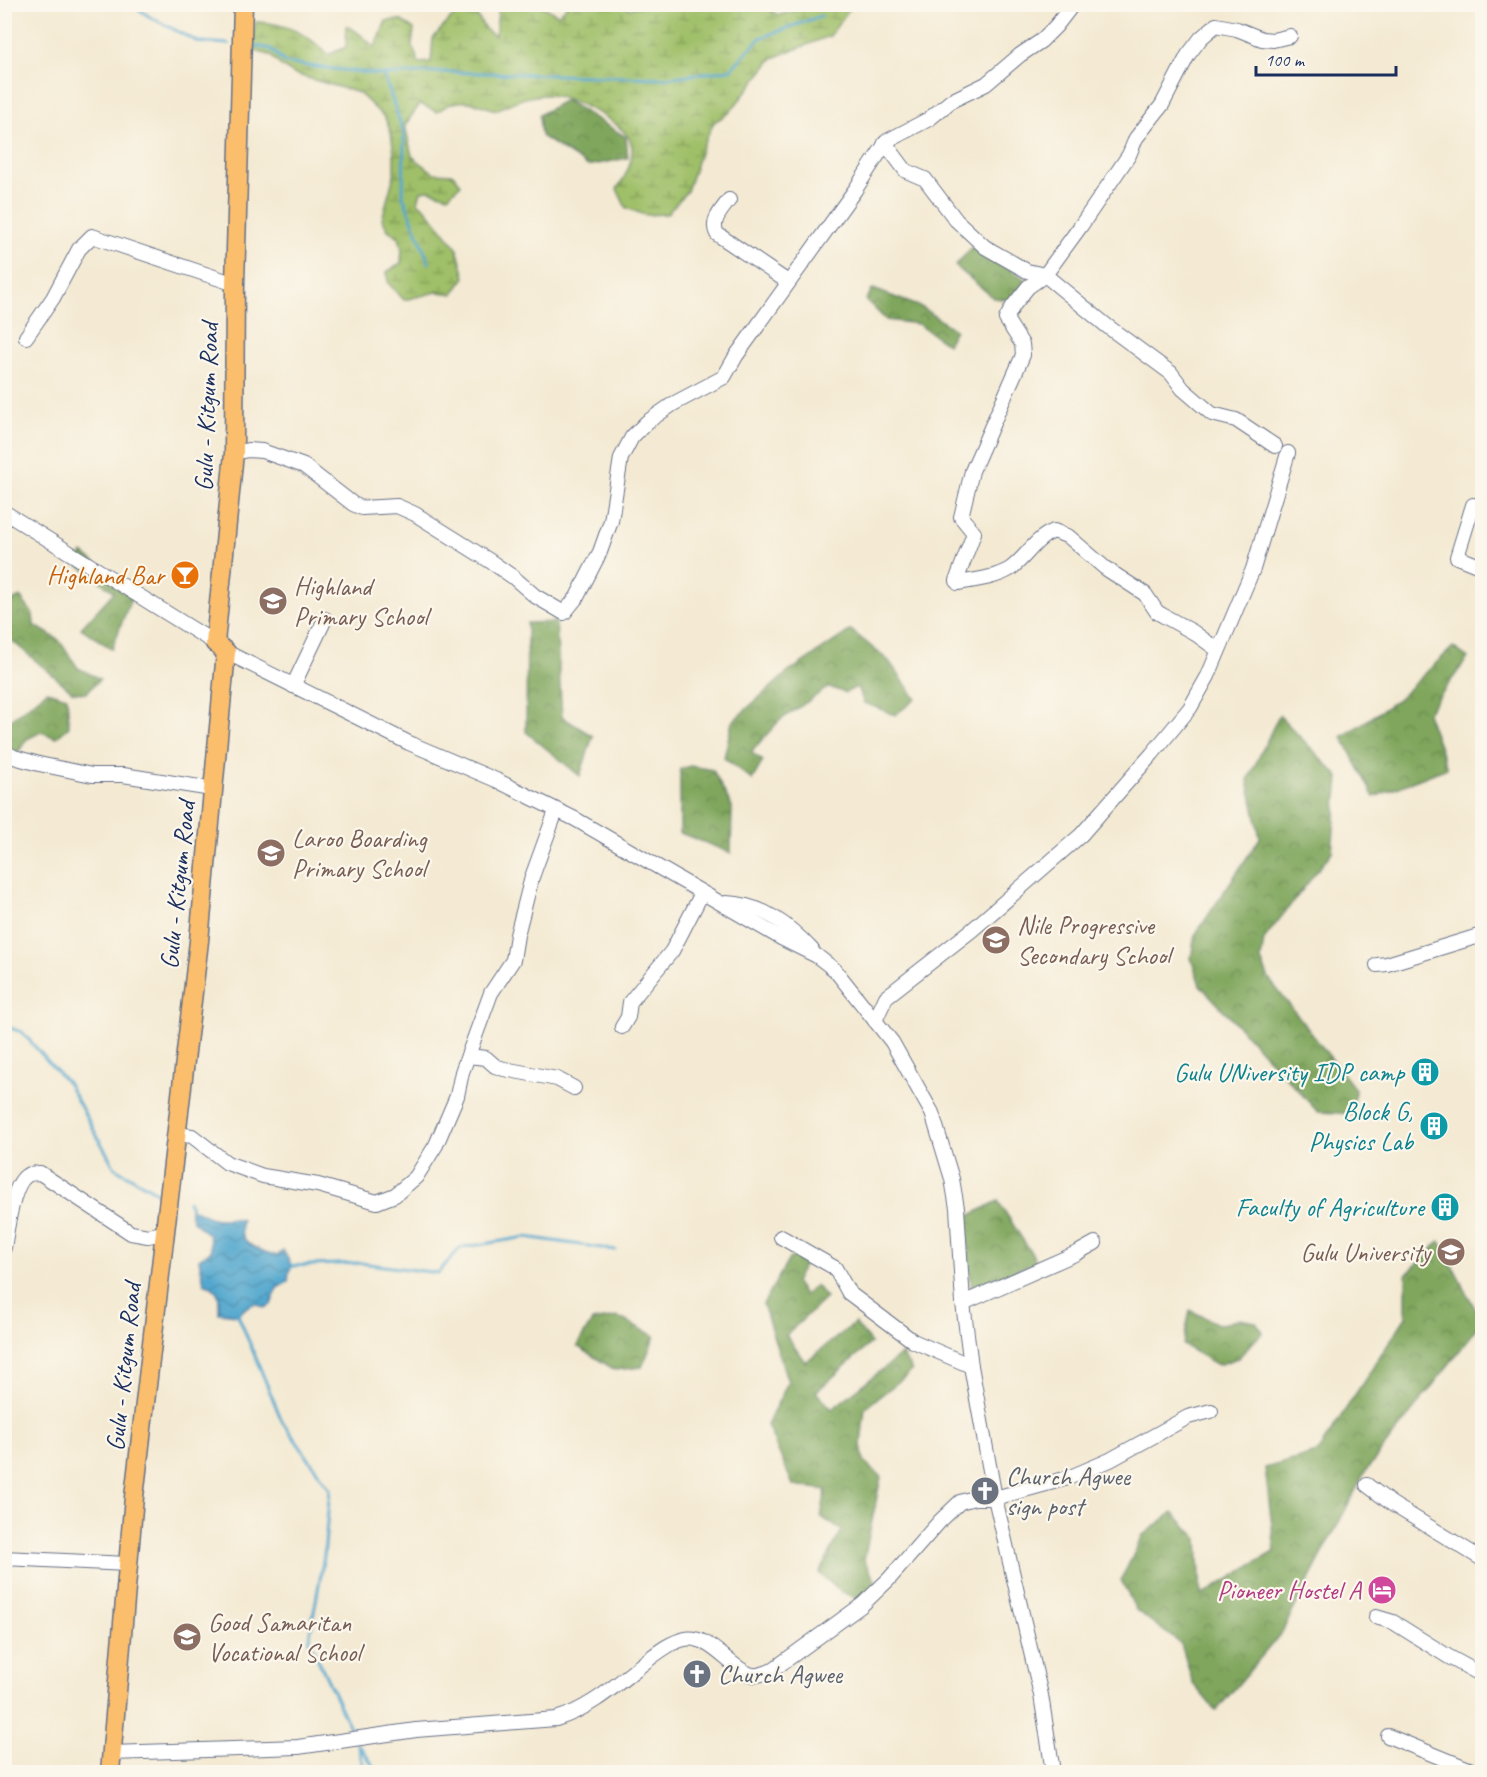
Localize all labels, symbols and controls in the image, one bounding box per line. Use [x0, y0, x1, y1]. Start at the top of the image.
scale bar [1256, 39, 1396, 77]
text: 100 m [1265, 49, 1306, 71]
street label: Gulu - Kitgum Road [187, 318, 226, 492]
place label: Highland Bar [47, 559, 167, 592]
bar icon: Highland Bar [169, 559, 201, 591]
place label: Highland Primary School [294, 570, 432, 633]
school or university icon: Highland Primary School [257, 585, 289, 617]
street label: Gulu - Kitgum Road [152, 796, 203, 971]
place label: Laroo Boarding Primary School [292, 822, 430, 885]
school or university icon: Laroo Boarding Primary School [255, 837, 287, 869]
place label: Nile Progressive Secondary School [1017, 909, 1175, 972]
school or university icon: Nile Progressive Secondary School [980, 924, 1012, 956]
place label: Gulu UNiversity IDP camp [1174, 1056, 1406, 1089]
building icon: Gulu UNiversity IDP camp [1409, 1056, 1441, 1088]
place label: Block G, Physics Lab [1309, 1095, 1415, 1158]
building icon: Block G, Physics Lab [1418, 1110, 1450, 1142]
place label: Faculty of Agriculture [1236, 1191, 1427, 1224]
building icon: Faculty of Agriculture [1429, 1191, 1461, 1223]
place label: Gulu University [1300, 1236, 1432, 1269]
school or university icon: Gulu University [1435, 1236, 1467, 1268]
street label: Gulu - Kitgum Road [98, 1278, 149, 1453]
place label: Church Agwee sign post [1006, 1460, 1132, 1523]
church icon: Church Agwee sign post [969, 1475, 1001, 1507]
place label: Pioneer Hostel A [1217, 1574, 1363, 1607]
hotel icon: Pioneer Hostel A [1366, 1574, 1398, 1606]
place label: Good Samaritan Vocational School [208, 1606, 365, 1669]
school or university icon: Good Samaritan Vocational School [171, 1621, 203, 1653]
church icon: Church Agwee [681, 1658, 713, 1690]
place label: Church Agwee [718, 1658, 844, 1691]

